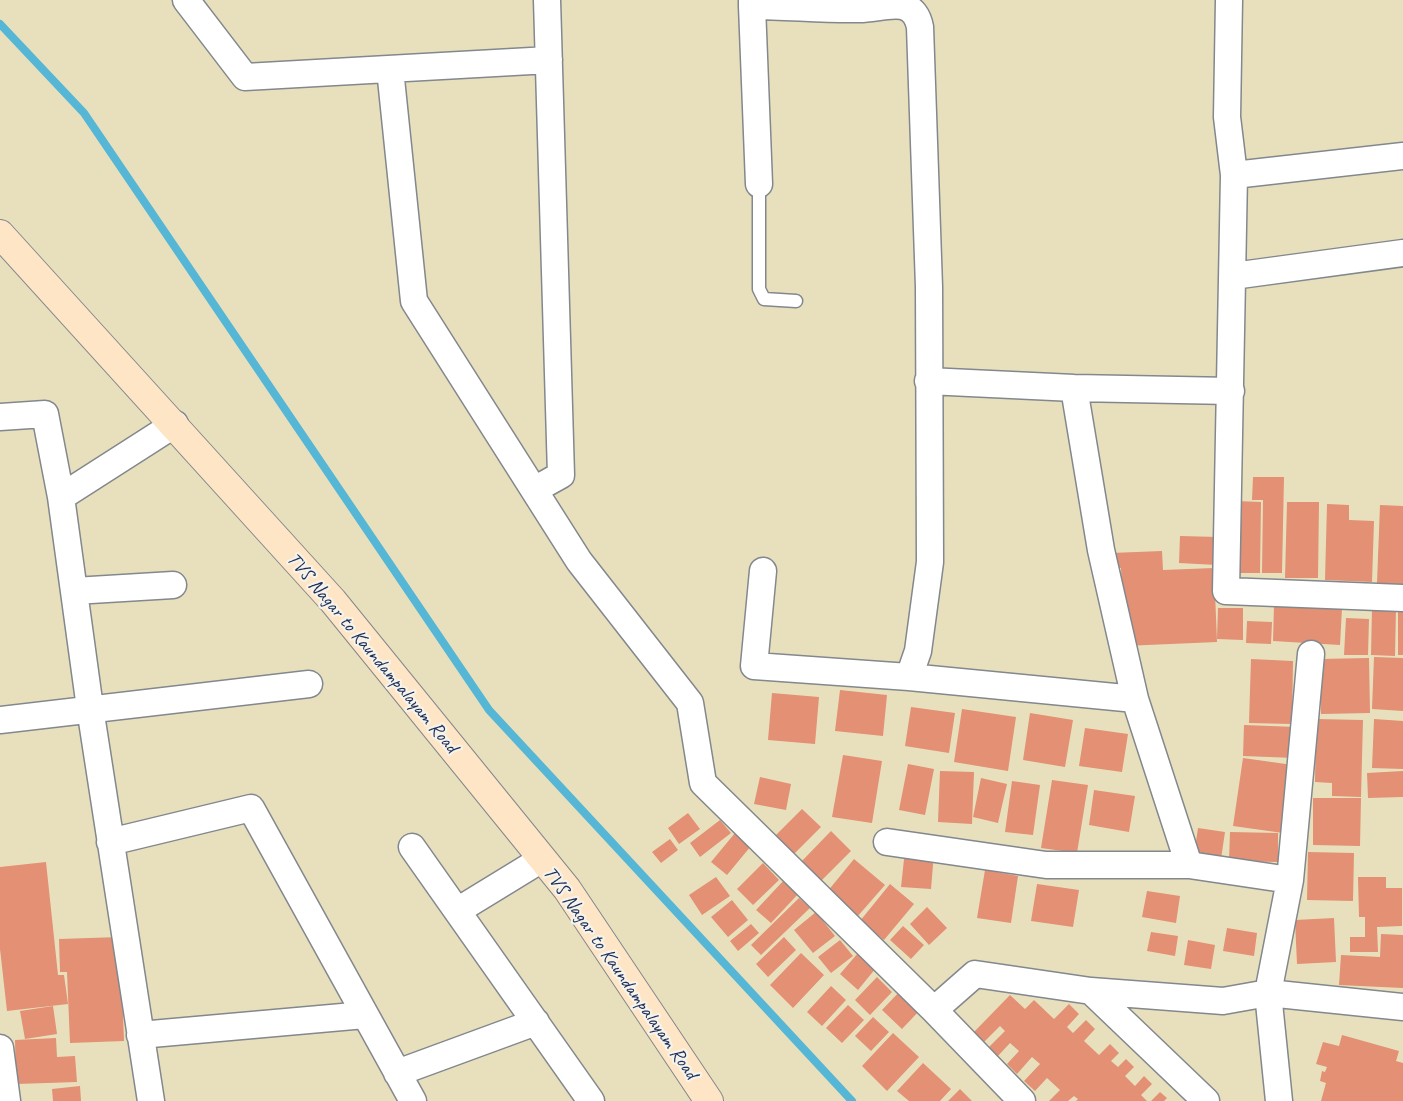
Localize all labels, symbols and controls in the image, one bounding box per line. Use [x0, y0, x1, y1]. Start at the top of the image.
street label: TVS Nagar to Kaundampalayam Road [281, 548, 463, 758]
street label: TVS Nagar to Kaundampalayam Road [537, 862, 703, 1084]

